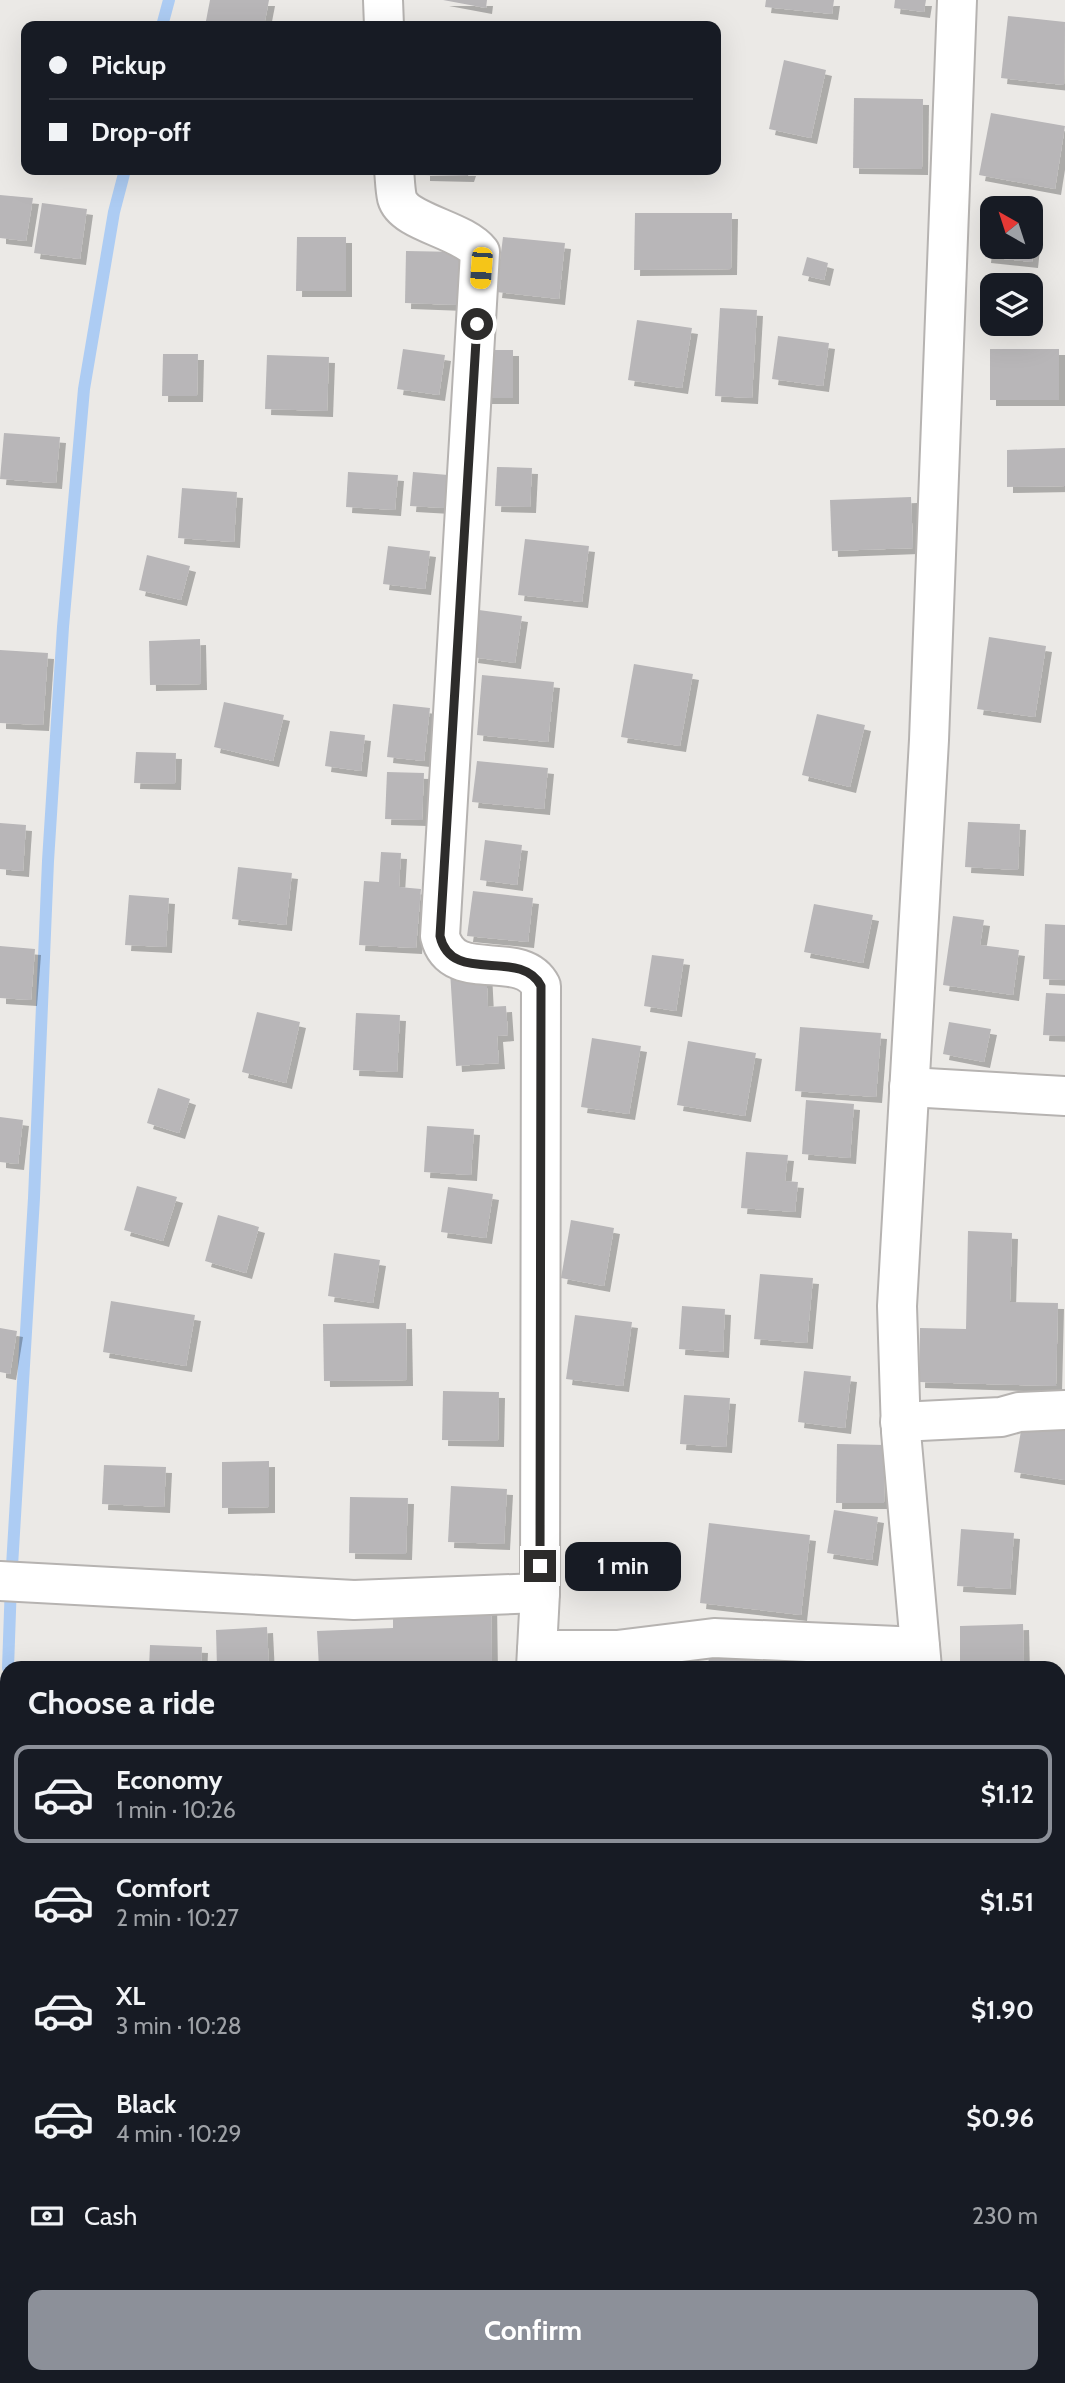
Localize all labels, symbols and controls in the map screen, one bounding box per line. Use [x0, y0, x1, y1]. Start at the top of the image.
text: Pickup [91, 49, 166, 81]
text: Drop-off [91, 116, 191, 148]
north arrow [980, 196, 1043, 259]
map controls [980, 196, 1043, 336]
car [470, 246, 493, 290]
button: layers [980, 273, 1043, 336]
route start [461, 308, 493, 340]
callout: 1 min [564, 1542, 680, 1590]
route end [524, 1550, 556, 1582]
text: 1 min [597, 1552, 649, 1580]
text: Choose a ride [28, 1683, 215, 1722]
icon: car [32, 1763, 95, 1826]
text: Economy [116, 1764, 222, 1796]
text: $1.12 [981, 1778, 1034, 1810]
text: 1 min · 10:26 [116, 1796, 236, 1824]
icon: car [32, 1871, 95, 1934]
text: Comfort [116, 1872, 210, 1904]
text: $1.51 [980, 1886, 1034, 1918]
text: 2 min · 10:27 [116, 1904, 239, 1932]
icon: car [32, 1979, 95, 2042]
text: XL [116, 1980, 145, 2012]
text: $1.90 [971, 1994, 1034, 2026]
text: 3 min · 10:28 [116, 2012, 242, 2040]
icon: car [32, 2087, 95, 2150]
text: Black [116, 2088, 176, 2120]
text: $0.96 [966, 2102, 1034, 2134]
text: 4 min · 10:29 [116, 2120, 242, 2148]
icon: cash [28, 2197, 66, 2235]
text: Cash [84, 2200, 137, 2232]
text: 230 m [972, 2202, 1038, 2230]
button: Confirm [28, 2290, 1038, 2370]

